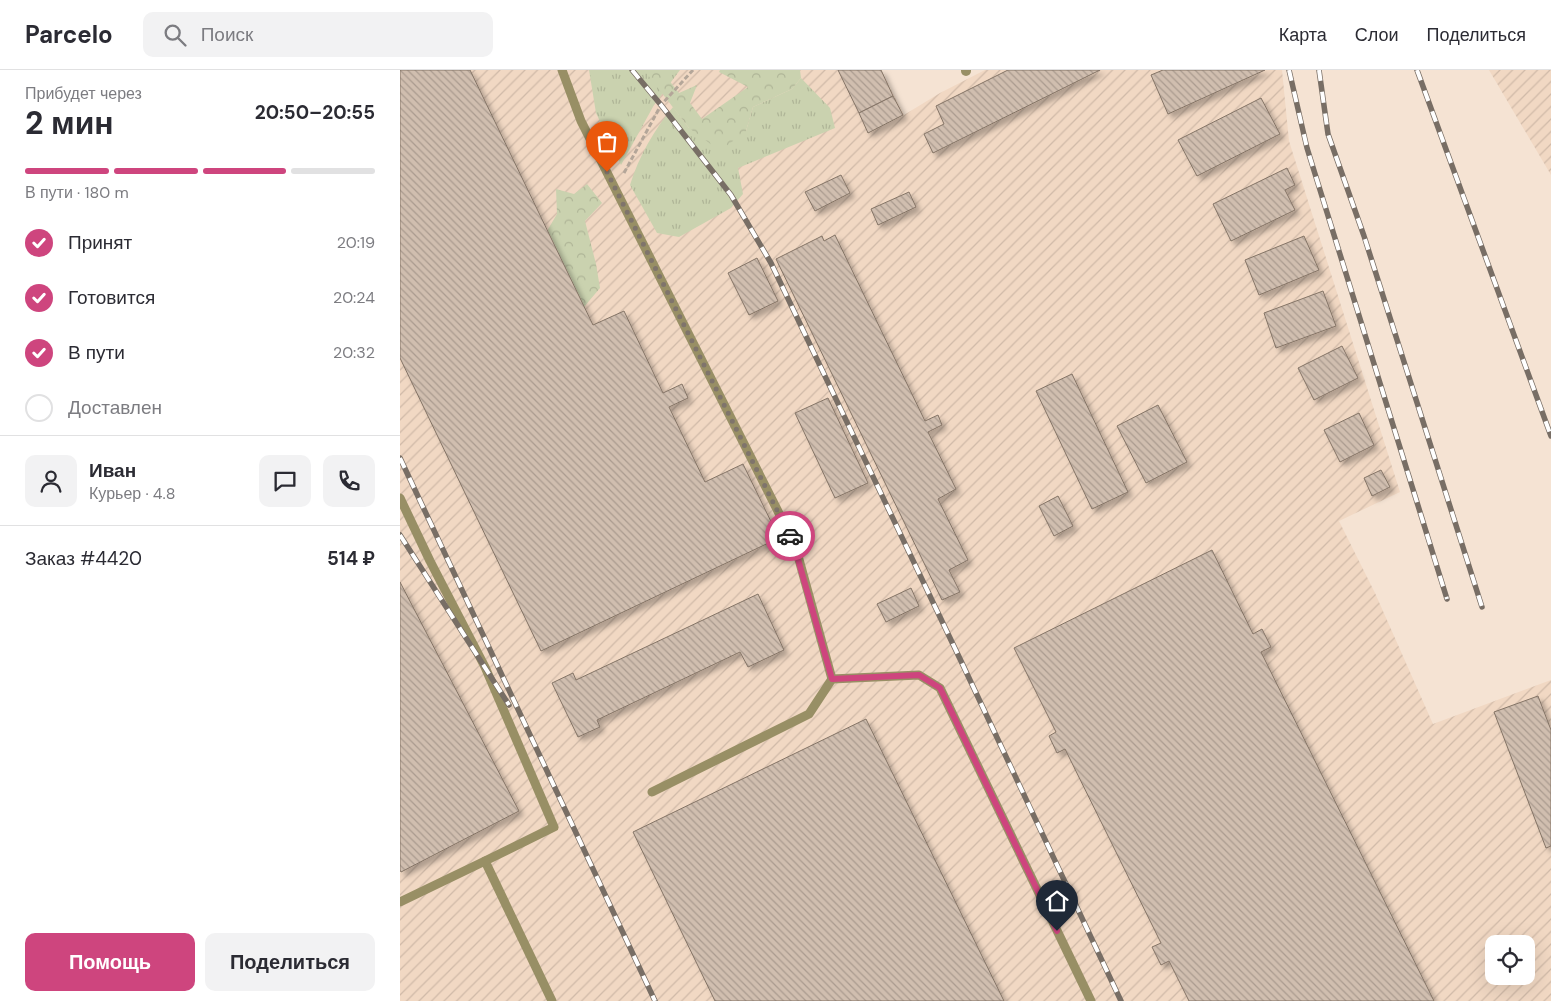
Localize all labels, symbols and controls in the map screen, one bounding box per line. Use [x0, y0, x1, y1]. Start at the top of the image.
search box [143, 12, 493, 57]
text: Parcelo [25, 19, 113, 50]
icon: search [161, 21, 189, 49]
text: Поиск [201, 22, 253, 47]
text: Карта [1279, 23, 1327, 47]
text: Слои [1355, 23, 1399, 47]
text: Поделиться [1427, 23, 1526, 47]
text: Прибудет через [25, 83, 142, 104]
text: 20:50–20:55 [255, 100, 375, 125]
text: 2 мин [25, 102, 114, 144]
pin [586, 121, 628, 172]
icon: bag [593, 128, 621, 156]
text: В пути · 180 m [25, 182, 129, 203]
icon: check [25, 229, 53, 257]
text: Принят [68, 230, 132, 255]
text: 20:19 [337, 232, 375, 253]
icon: check [25, 284, 53, 312]
text: Готовится [68, 285, 155, 310]
text: 20:24 [333, 287, 375, 308]
icon: check [25, 339, 53, 367]
text: В пути [68, 340, 125, 365]
text: 20:32 [333, 342, 375, 363]
text: Доставлен [68, 395, 162, 420]
button: person [25, 455, 77, 507]
button: chat [259, 455, 311, 507]
button: phone [323, 455, 375, 507]
text: Иван [89, 458, 136, 483]
text: Курьер · 4.8 [89, 483, 175, 504]
courier [765, 511, 815, 561]
icon: car [776, 522, 804, 550]
text: Заказ #4420 [25, 546, 142, 571]
text: 514 ₽ [327, 546, 375, 571]
pin [1036, 880, 1078, 931]
icon: home [1043, 887, 1071, 915]
button: Помощь [25, 933, 195, 991]
button: Поделиться [205, 933, 375, 991]
map controls [1485, 935, 1535, 985]
button: locate [1485, 935, 1535, 985]

